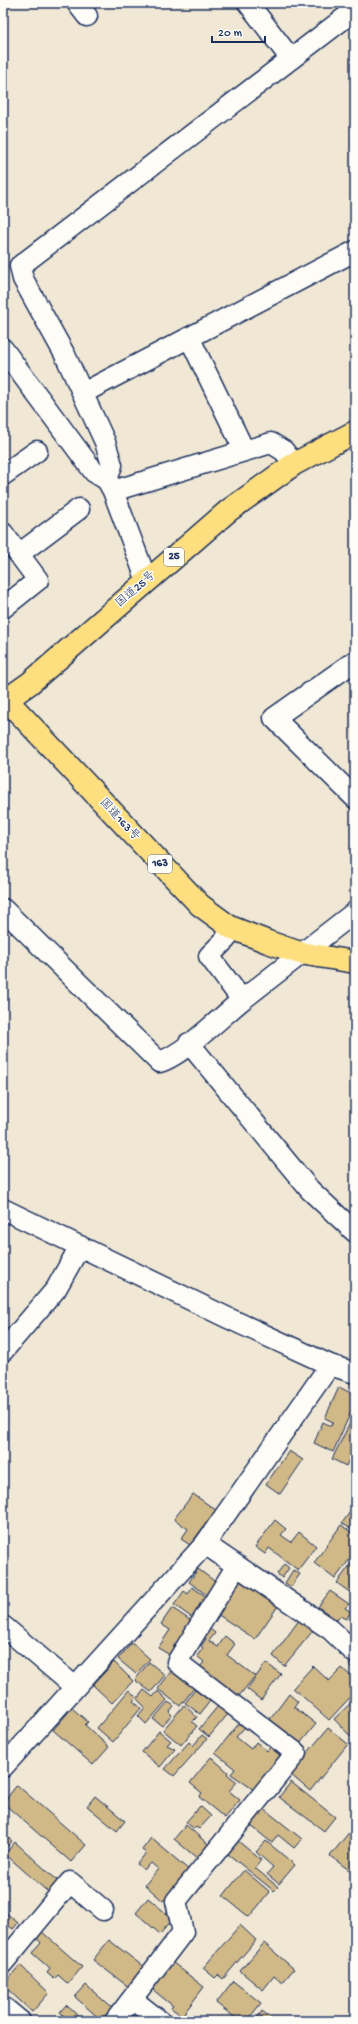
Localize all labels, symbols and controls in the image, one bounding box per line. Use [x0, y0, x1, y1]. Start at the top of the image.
scale bar [212, 18, 265, 44]
text: 20 m [218, 27, 243, 41]
road number: 25 [164, 548, 184, 566]
street label: 国道25号 [113, 568, 159, 611]
street label: 国道163号 [96, 795, 143, 844]
road number: 163 [148, 855, 172, 873]

